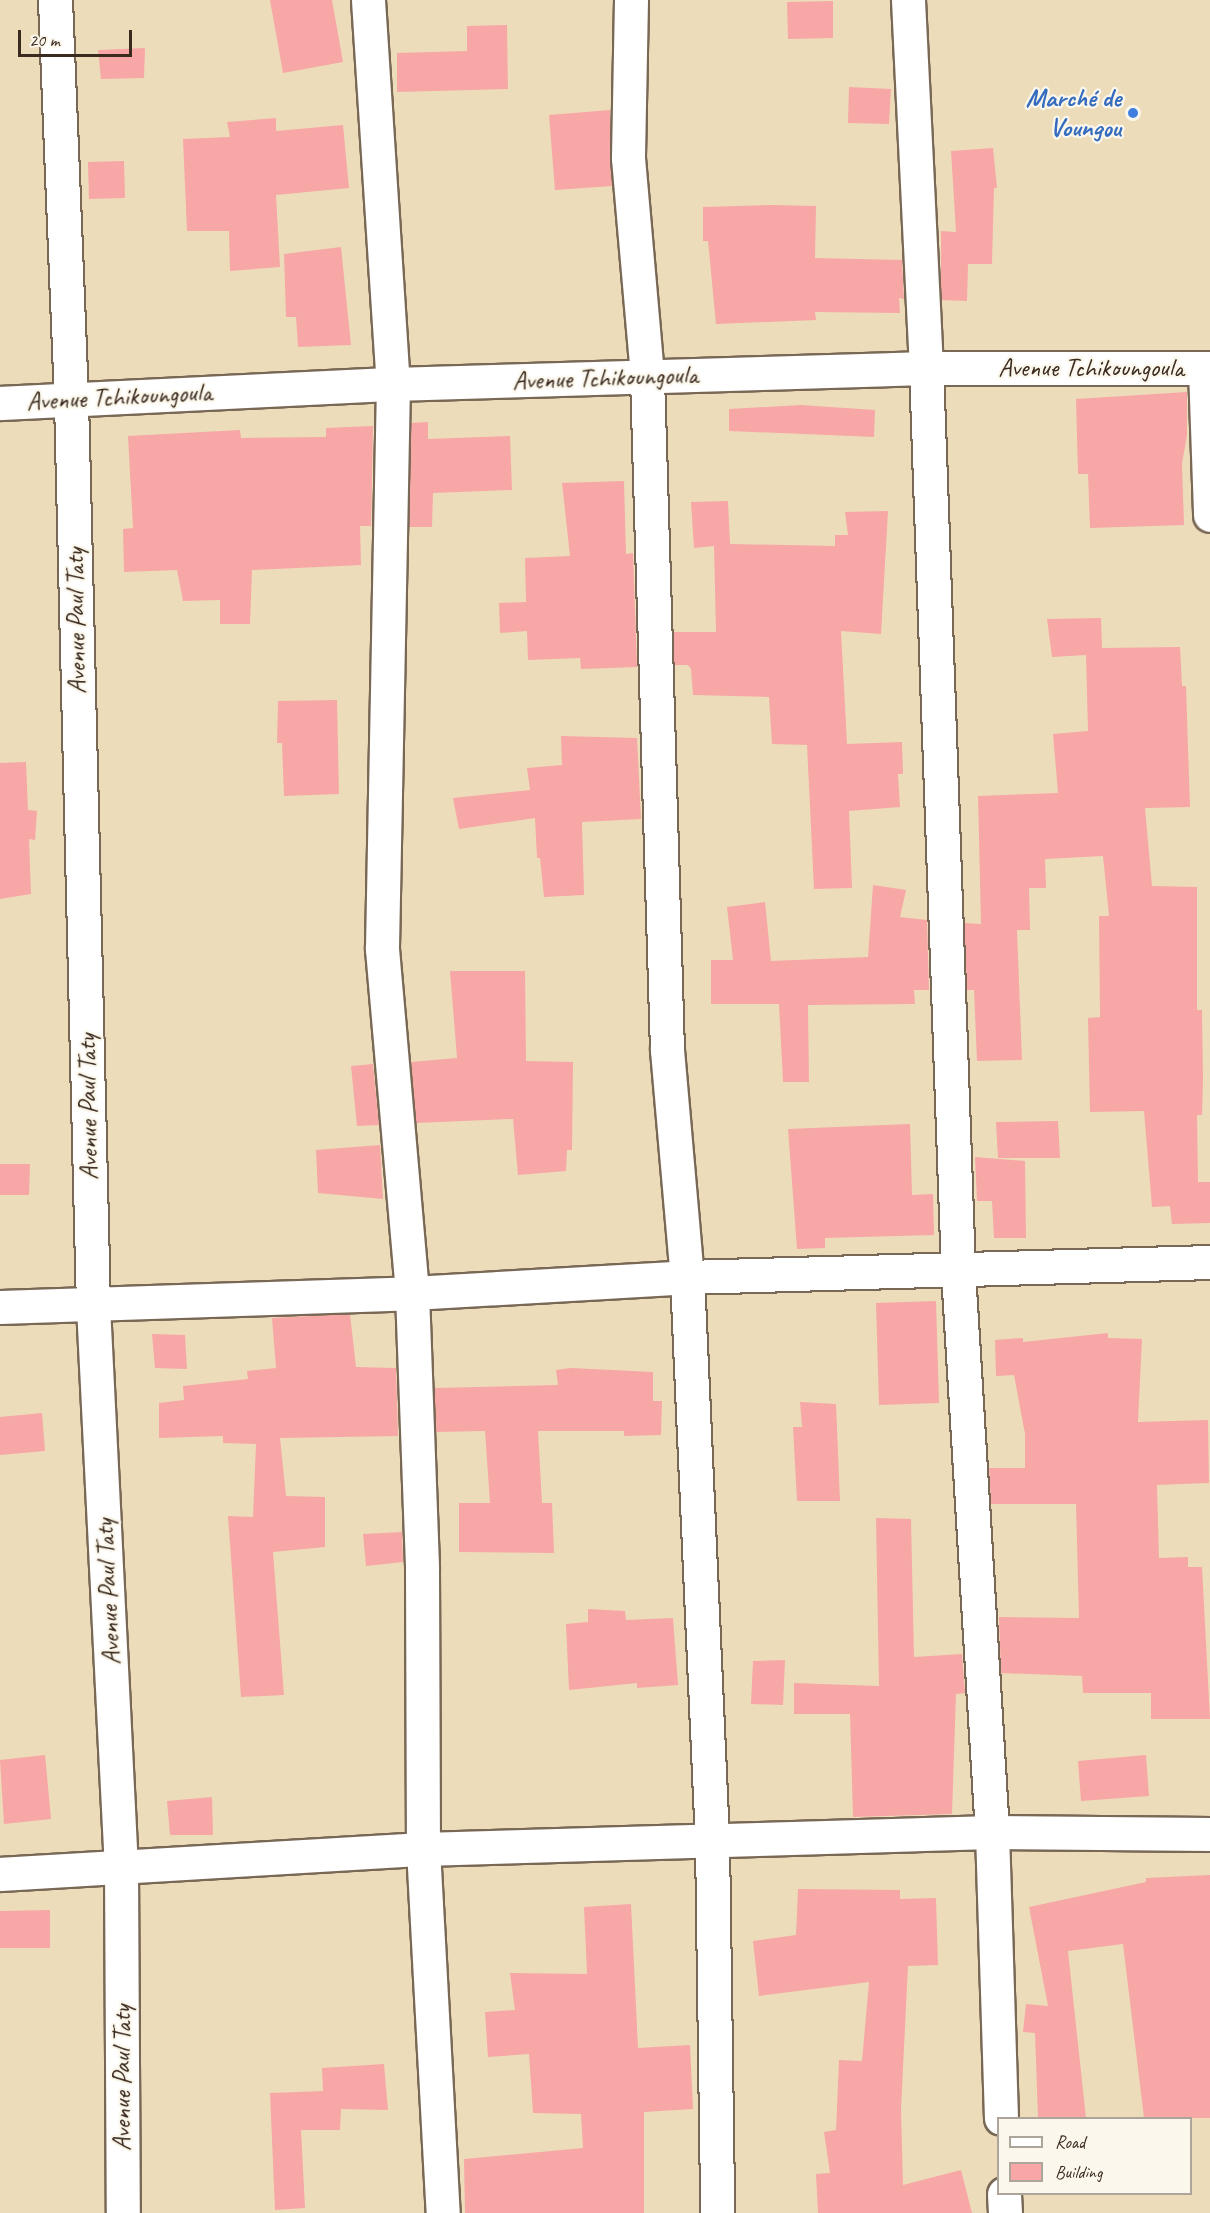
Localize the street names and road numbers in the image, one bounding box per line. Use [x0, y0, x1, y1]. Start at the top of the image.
street label: Avenue Tchikoungoula [999, 352, 1183, 384]
street label: Avenue Tchikoungoula [512, 359, 698, 397]
street label: Avenue Tchikoungoula [26, 377, 212, 417]
street label: Avenue Paul Taty [59, 547, 93, 695]
street label: Avenue Paul Taty [71, 1033, 105, 1181]
street label: Avenue Paul Taty [89, 1518, 127, 1666]
street label: Avenue Paul Taty [106, 2004, 138, 2152]

